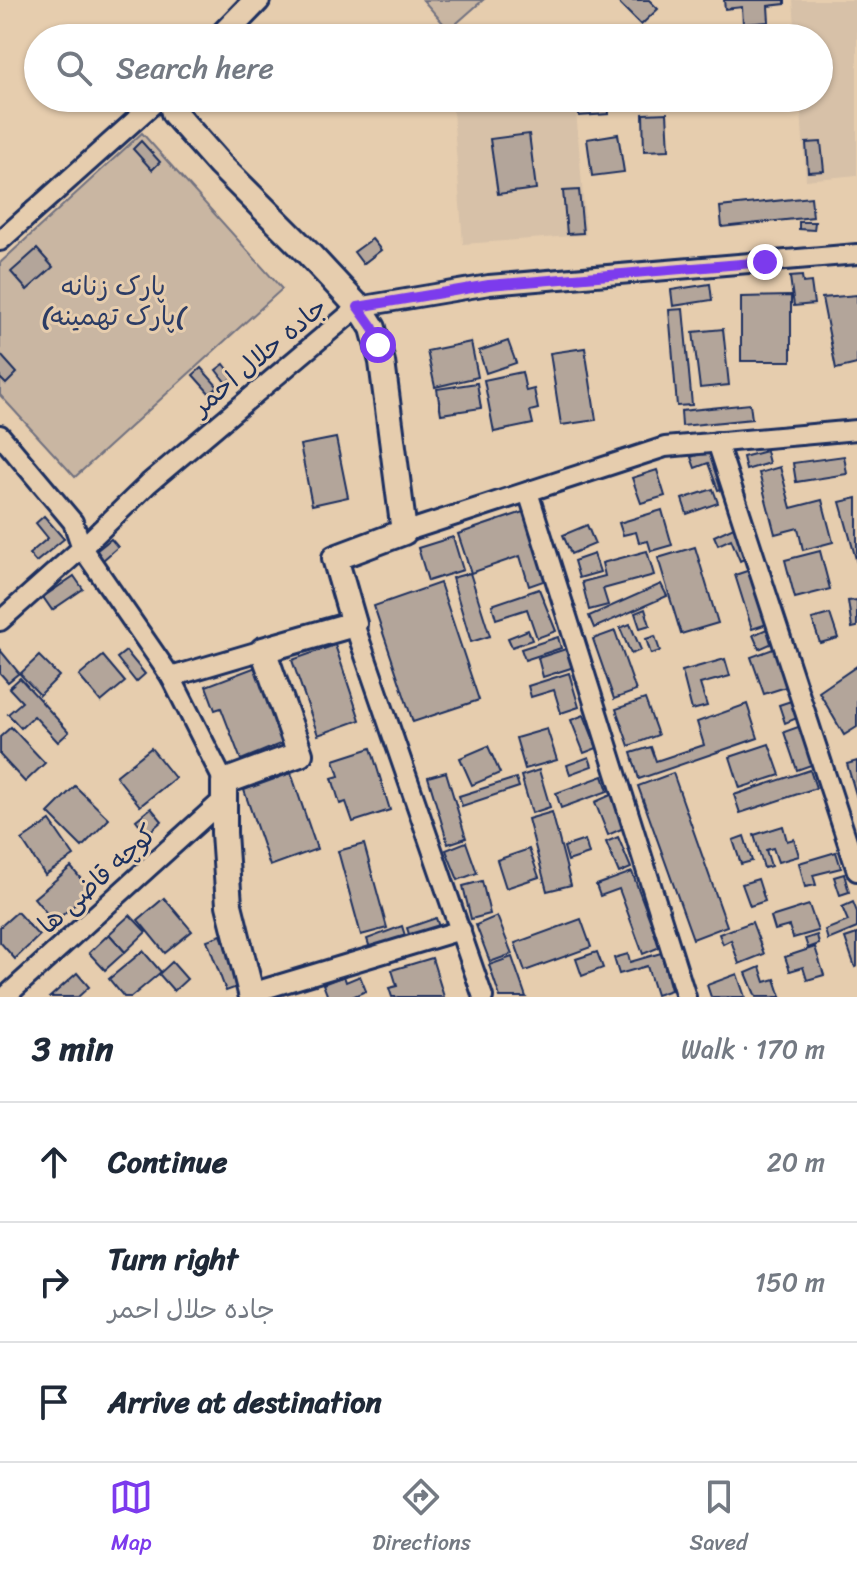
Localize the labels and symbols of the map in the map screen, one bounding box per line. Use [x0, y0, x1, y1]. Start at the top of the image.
route end [747, 244, 783, 280]
park label: پارک زنانه (پارک تهمینه( [41, 263, 189, 339]
street label: جاده حلال احمر [179, 285, 338, 428]
route start [360, 327, 396, 363]
street label: کوچه قاضی ها [26, 812, 168, 946]

